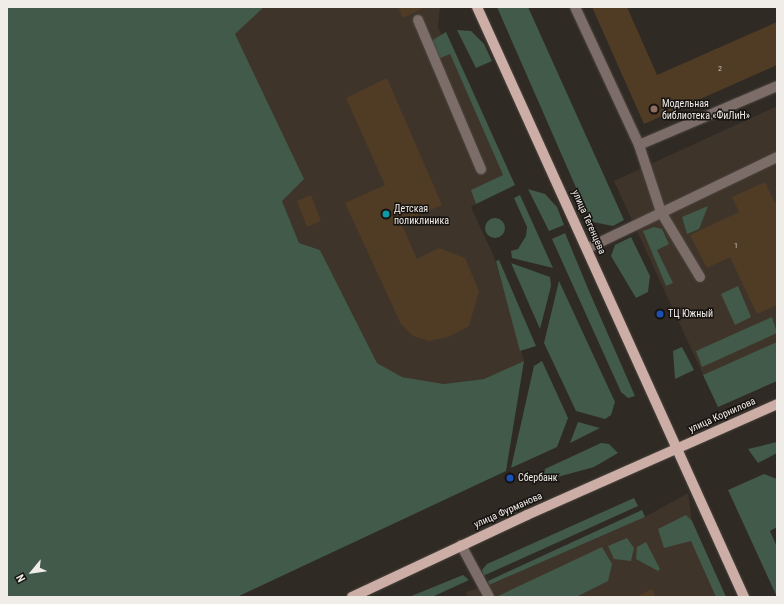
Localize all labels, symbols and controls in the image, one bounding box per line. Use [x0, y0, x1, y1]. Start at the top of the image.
house number: 2 [718, 64, 722, 74]
place label: Модельная библиотека «ФиЛиН» [662, 97, 750, 120]
marker: Модельная библиотека «ФиЛиН» [649, 104, 659, 114]
street label: улица Тегенцева [569, 188, 609, 256]
place label: Детская поликлиника [394, 202, 449, 226]
marker: Детская поликлиника [381, 209, 391, 219]
house number: 1 [734, 241, 738, 251]
place label: ТЦ Южный [668, 308, 713, 320]
marker: ТЦ Южный [655, 309, 665, 319]
street label: улица Корнилова [687, 395, 757, 435]
place label: Сбербанк [518, 472, 558, 484]
marker: Сбербанк [505, 473, 515, 483]
street label: улица Фурманова [472, 490, 544, 530]
north arrow [12, 552, 52, 592]
text: N [14, 572, 28, 584]

